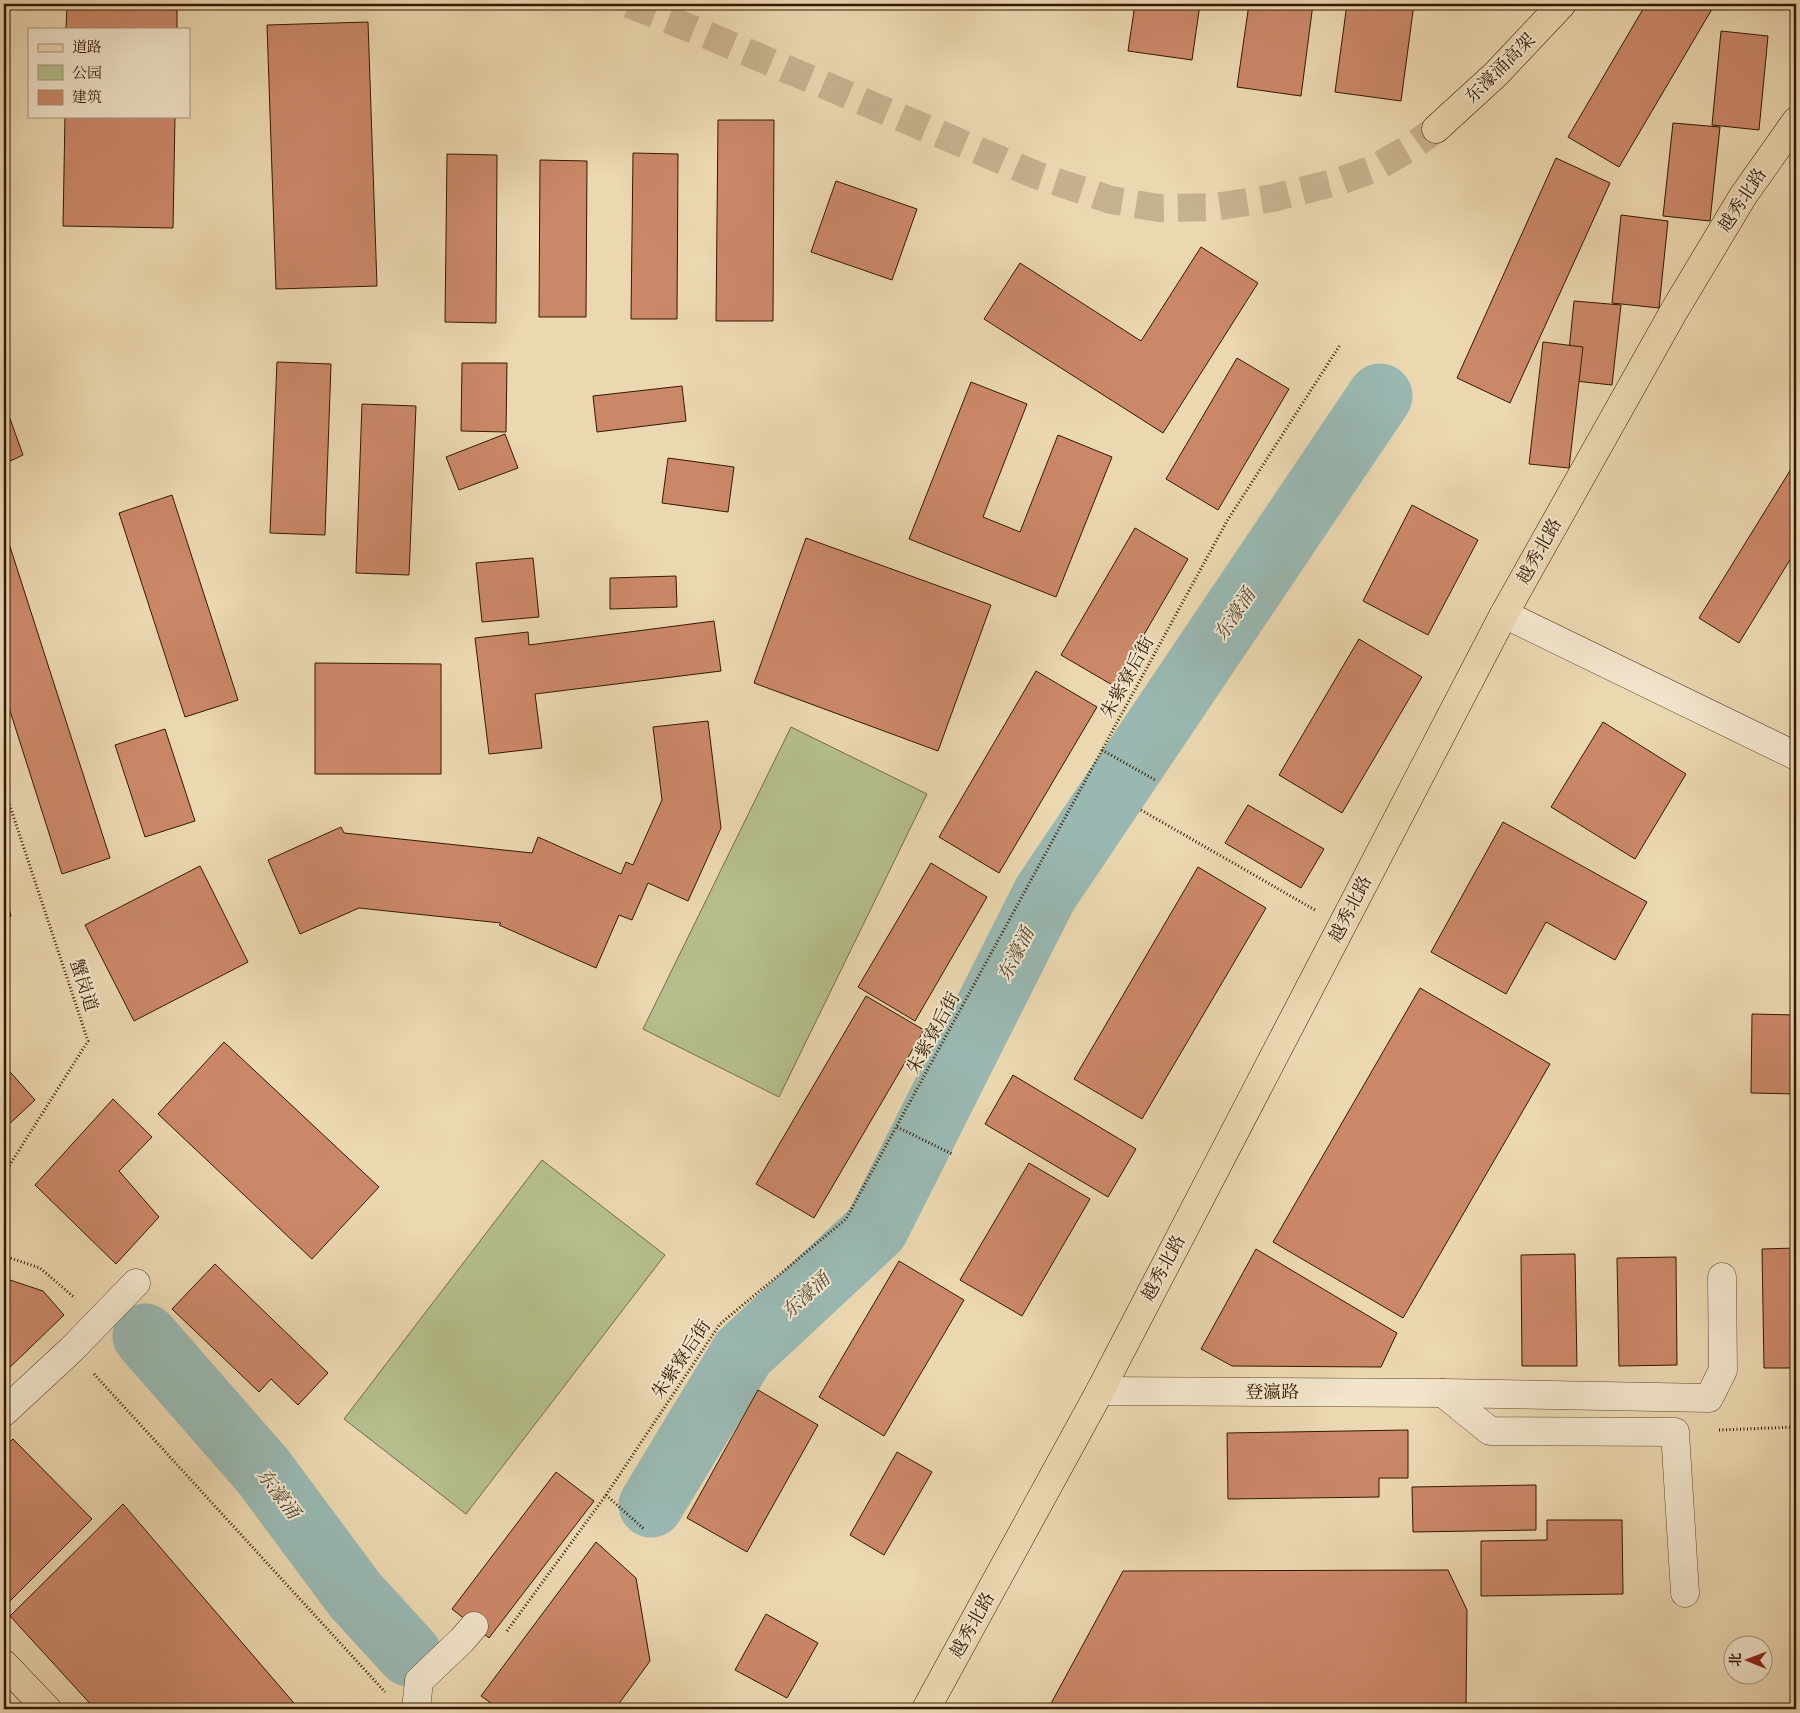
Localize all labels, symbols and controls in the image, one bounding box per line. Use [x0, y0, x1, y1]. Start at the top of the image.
legend [28, 28, 190, 118]
street label: 东濠涌高架 [1460, 28, 1540, 108]
text: 道路 [72, 37, 102, 57]
text: 公园 [72, 63, 102, 83]
text: 建筑 [72, 87, 102, 107]
street label: 越秀北路 [1712, 163, 1772, 237]
street label: 越秀北路 [1511, 514, 1567, 588]
water label: 东濠涌 [1208, 582, 1263, 645]
street label: 朱紫寮后街 [1095, 632, 1159, 722]
street label: 越秀北路 [1323, 871, 1377, 947]
water label: 东濠涌 [991, 921, 1041, 986]
street label: 蟹岗道 [64, 956, 104, 1014]
street label: 朱紫寮后街 [901, 988, 965, 1078]
street label: 越秀北路 [1136, 1231, 1190, 1305]
water label: 东濠涌 [776, 1265, 837, 1325]
street label: 朱紫寮后街 [646, 1315, 716, 1403]
street label: 登瀛路 [1245, 1380, 1299, 1404]
water label: 东濠涌 [251, 1463, 307, 1526]
street label: 越秀北路 [944, 1588, 1000, 1662]
north arrow [1722, 1636, 1772, 1686]
text: 北 [1726, 1653, 1745, 1667]

